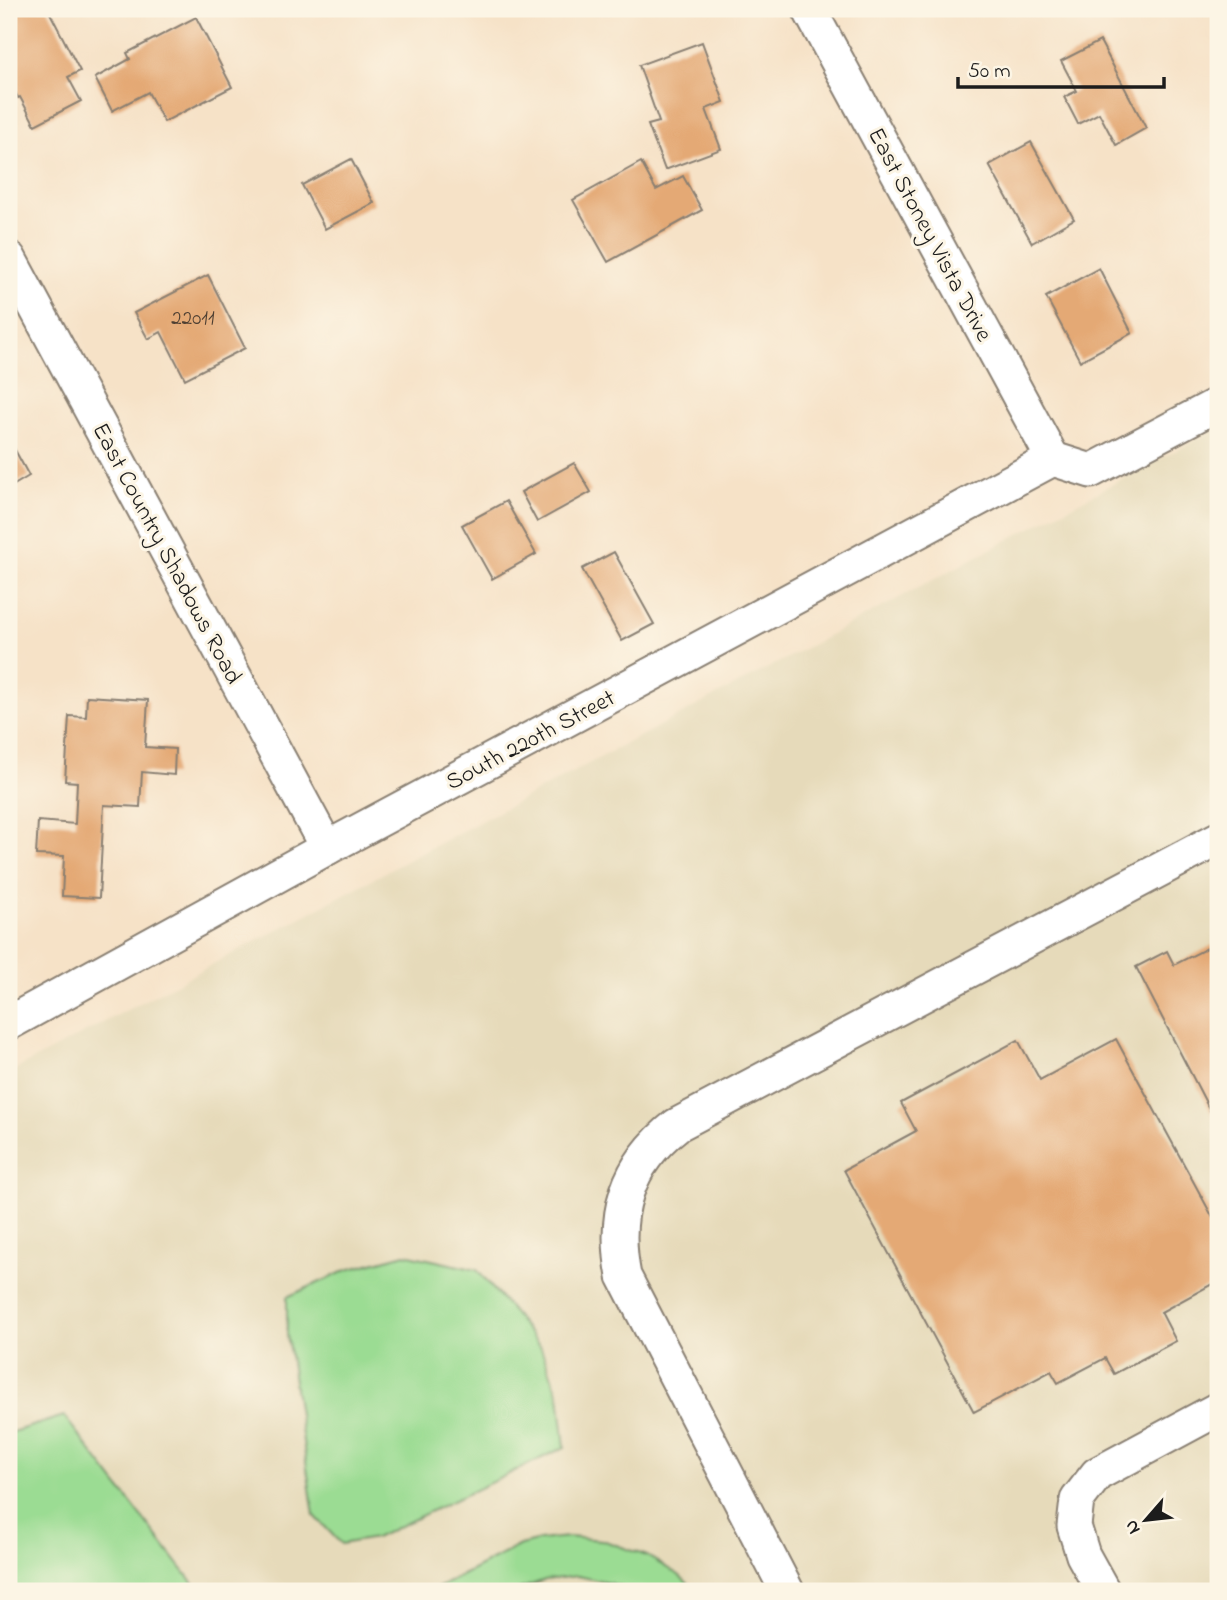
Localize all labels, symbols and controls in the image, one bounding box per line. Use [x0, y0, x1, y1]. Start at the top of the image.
scale bar [958, 46, 1164, 90]
text: 50 m [968, 57, 1011, 87]
street label: East Stoney Vista Drive [857, 122, 1000, 349]
house number: 22011 [171, 304, 215, 334]
street label: East Country Shadows Road [81, 417, 250, 692]
street label: South 220th Street [440, 682, 622, 801]
north arrow [1112, 1484, 1182, 1554]
text: N [1118, 1515, 1148, 1539]

